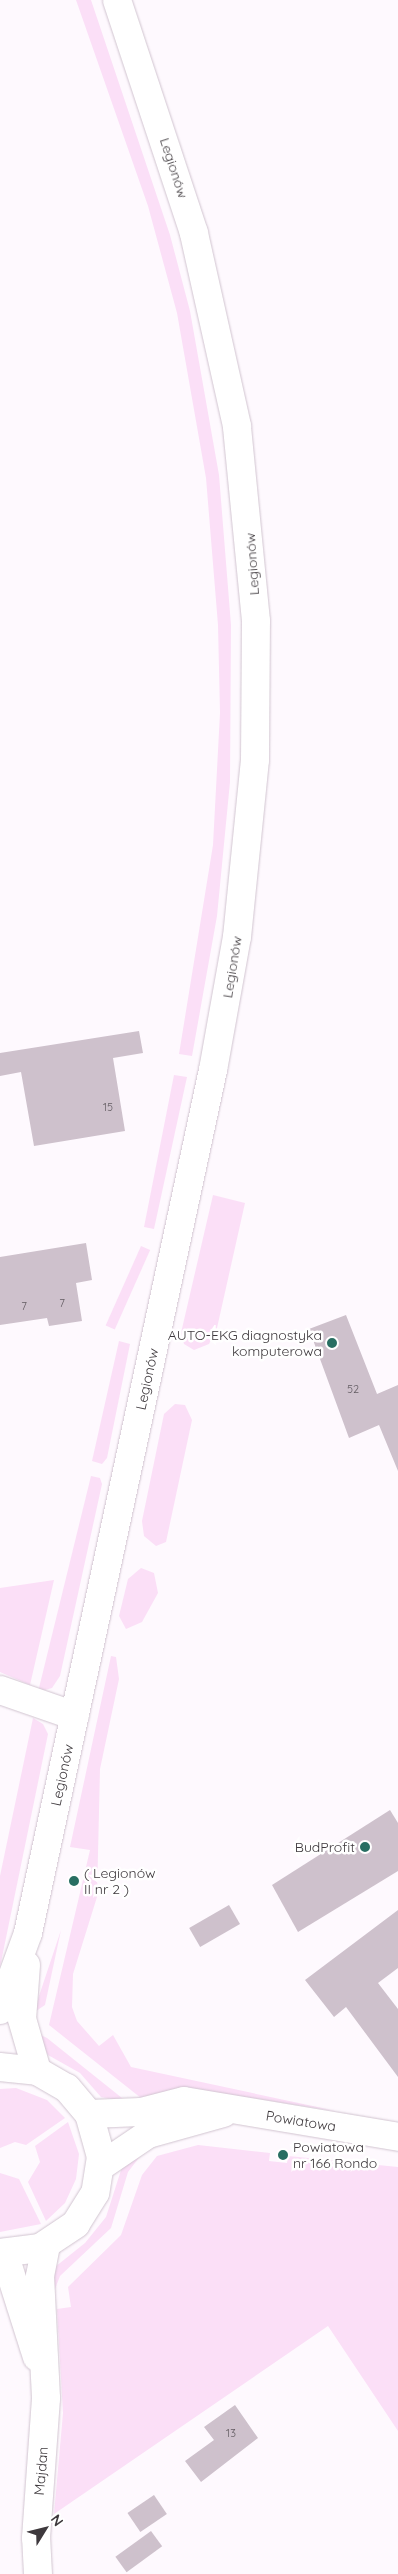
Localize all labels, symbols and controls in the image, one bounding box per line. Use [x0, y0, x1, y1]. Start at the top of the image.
street label: Legionów [156, 136, 192, 200]
street label: Legionów [241, 532, 263, 596]
street label: Legionów [219, 935, 245, 999]
house number: 15 [103, 1100, 113, 1114]
house number: 7 [59, 1296, 65, 1310]
house number: 7 [21, 1299, 27, 1313]
place label: AUTO-EKG diagnostyka komputerowa [168, 1327, 322, 1360]
marker: AUTO-EKG diagnostyka komputerowa [326, 1337, 338, 1349]
street label: Legionów [132, 1347, 162, 1411]
house number: 52 [347, 1382, 359, 1396]
street label: Legionów [47, 1743, 77, 1807]
place label: BudProfit [295, 1839, 355, 1855]
marker: BudProfit [359, 1841, 371, 1853]
place label: ( Legionów II nr 2 ) [84, 1865, 156, 1898]
marker: ( Legionów II nr 2 ) [68, 1875, 80, 1887]
street label: Powiatowa [265, 2107, 337, 2135]
place label: Powiatowa nr 166 Rondo [293, 2139, 377, 2172]
marker: Powiatowa nr 166 Rondo [277, 2149, 289, 2161]
house number: 13 [226, 2426, 236, 2440]
street label: Majdan [31, 2446, 51, 2496]
north arrow [20, 2504, 70, 2554]
text: N [47, 2511, 67, 2530]

